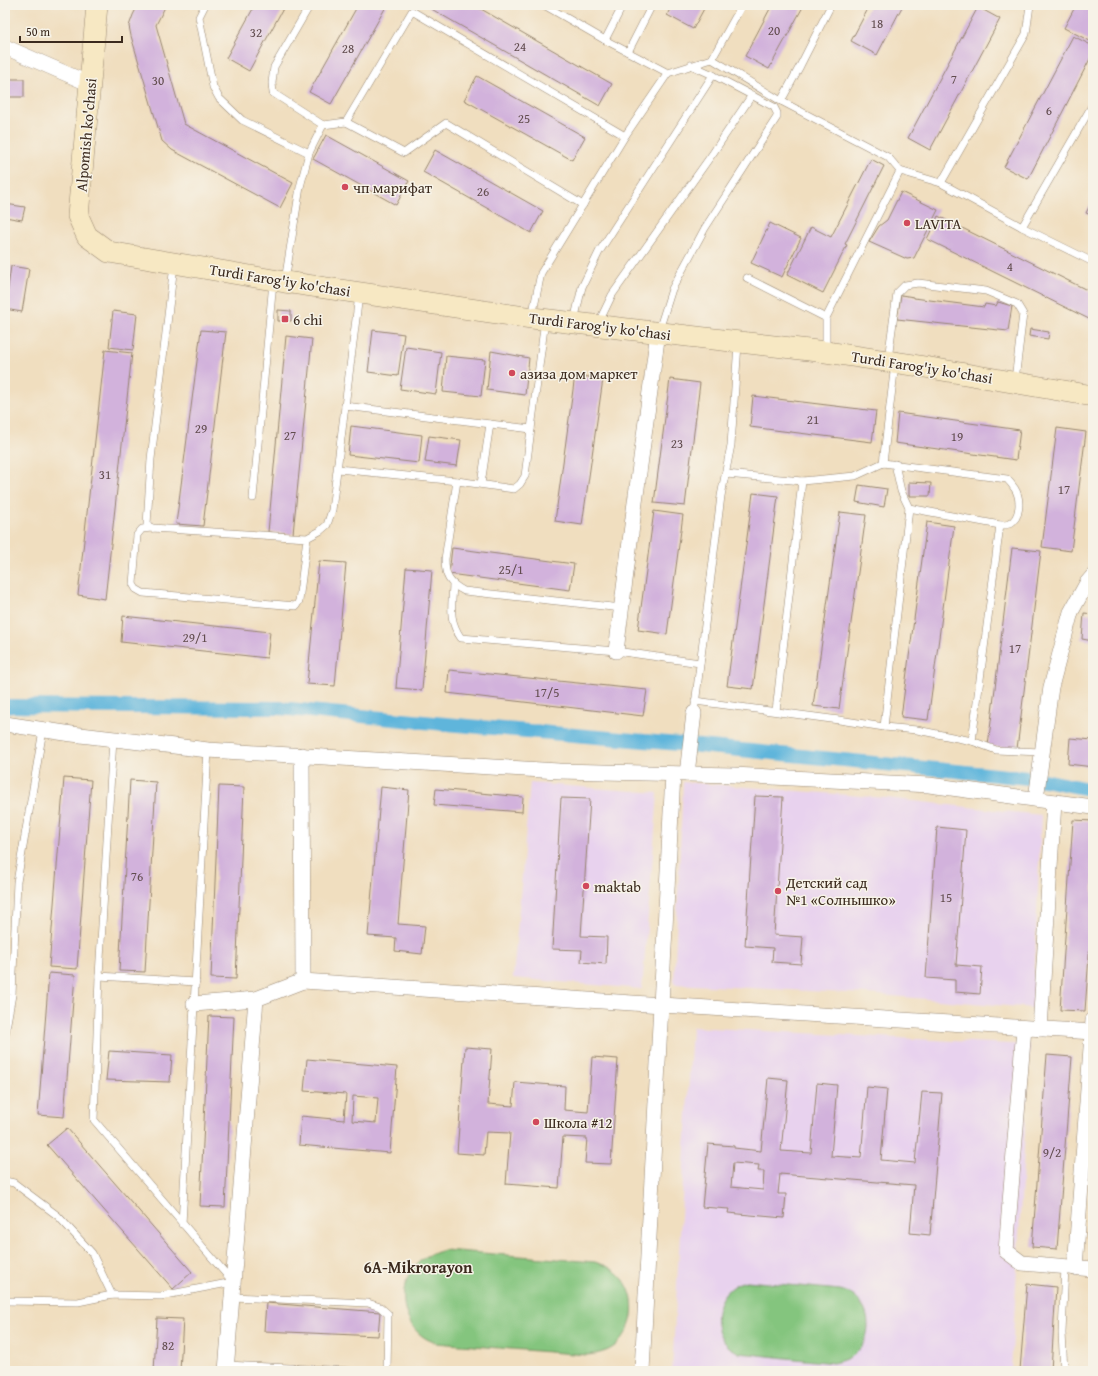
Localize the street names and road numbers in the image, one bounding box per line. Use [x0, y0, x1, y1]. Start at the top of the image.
street label: Alpomish ko'chasi [71, 77, 101, 193]
street label: Turdi Farog'iy ko'chasi [208, 258, 352, 302]
street label: Turdi Farog'iy ko'chasi [528, 307, 672, 345]
street label: Turdi Farog'iy ko'chasi [850, 345, 994, 389]

